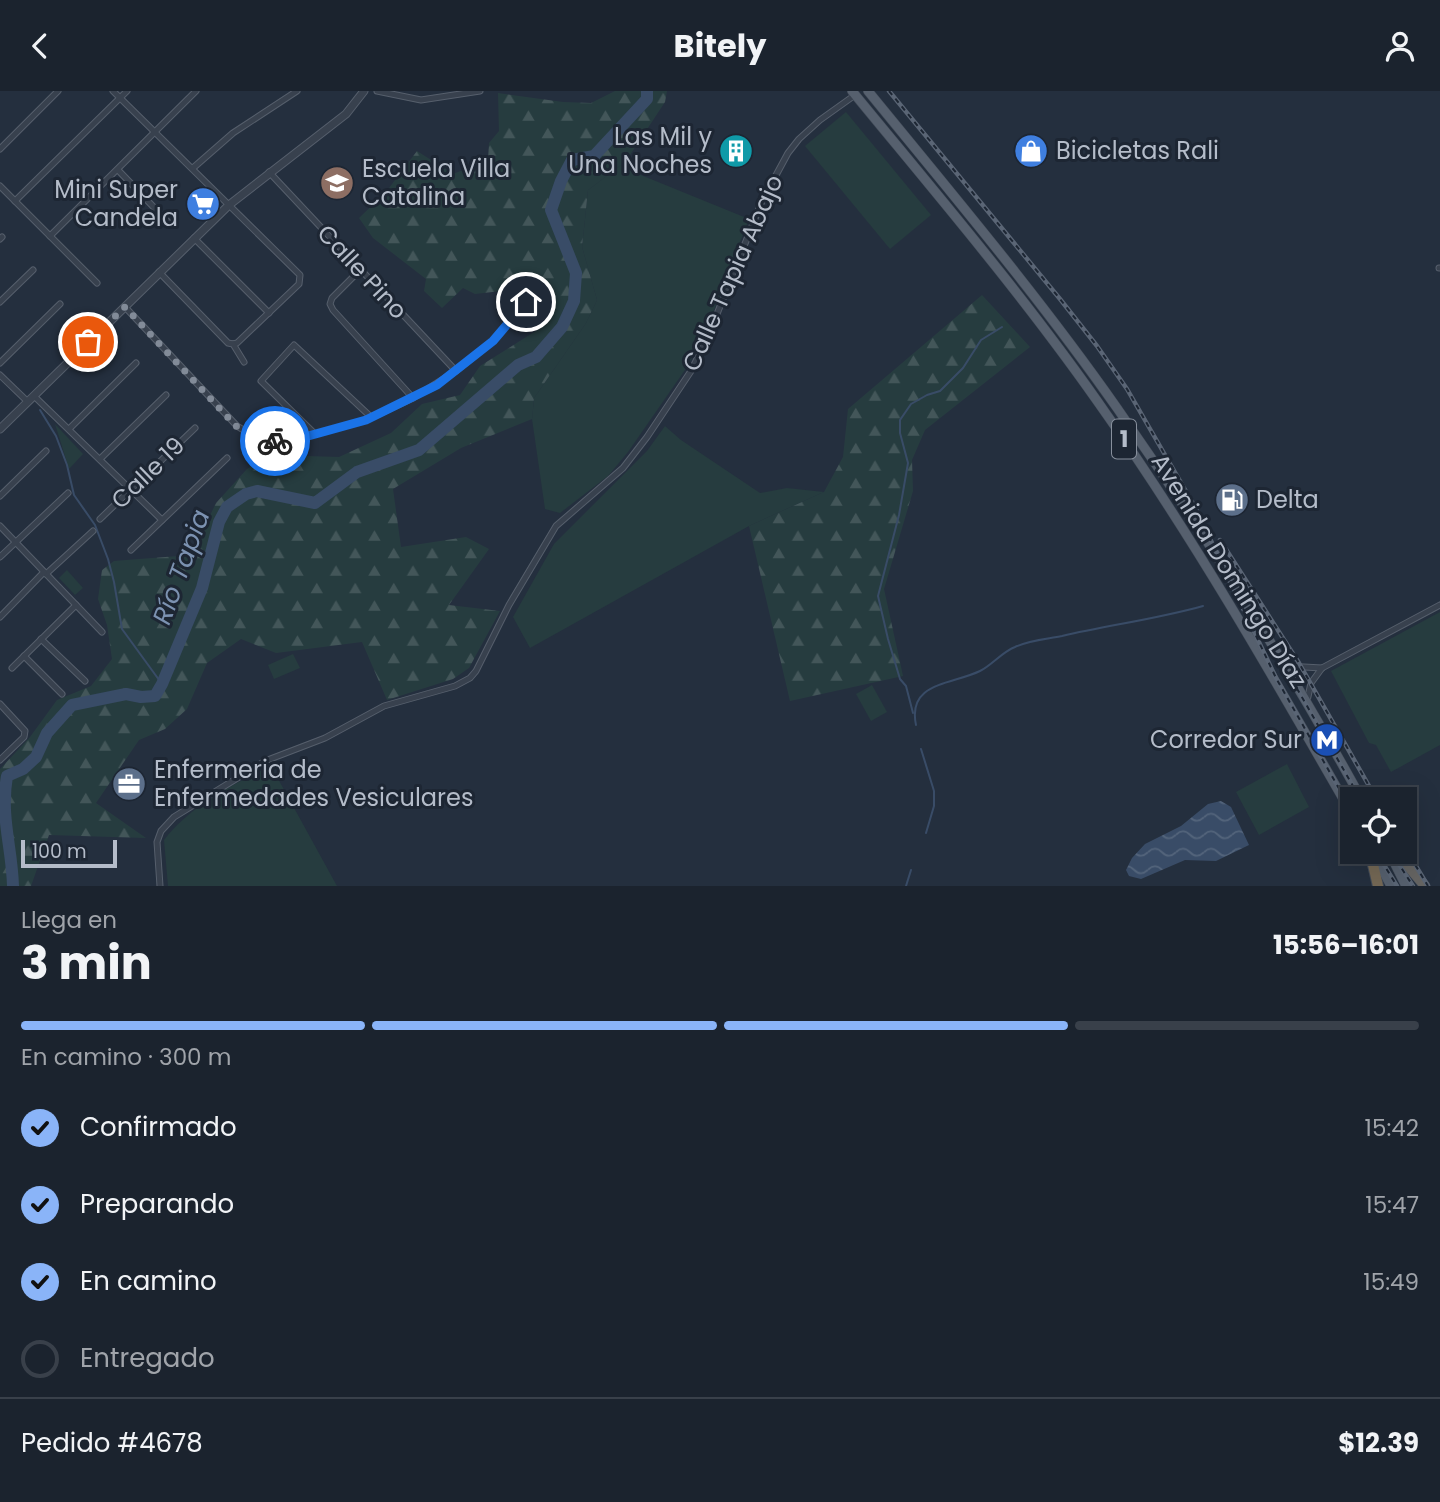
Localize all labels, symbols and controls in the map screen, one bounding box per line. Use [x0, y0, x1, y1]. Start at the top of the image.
text: Bitely [674, 23, 766, 68]
icon: back [21, 27, 59, 65]
icon: person [1381, 27, 1419, 65]
place label: Las Mil y Una Noches [568, 120, 712, 181]
building icon: Las Mil y Una Noches [717, 132, 755, 170]
shop icon: Bicicletas Rali [1012, 132, 1050, 170]
place label: Bicicletas Rali [1056, 134, 1219, 167]
place label: Escuela Villa Catalina [362, 152, 510, 213]
school or university icon: Escuela Villa Catalina [318, 164, 356, 202]
street label: Calle Tapia Abajo [674, 169, 791, 376]
place label: Mini Super Candela [54, 173, 178, 234]
supermarket icon: Mini Super Candela [184, 185, 222, 223]
street label: Calle Pino [310, 217, 415, 326]
pin [496, 272, 556, 332]
icon: home [507, 283, 545, 321]
pin [58, 312, 118, 372]
icon: bag [69, 323, 107, 361]
courier [240, 406, 310, 476]
road number: 1 [1112, 419, 1136, 459]
icon: bike [256, 422, 294, 460]
street label: Calle 19 [104, 429, 192, 516]
street label: Avenida Domingo Díaz [1144, 447, 1315, 694]
fuel station icon: Delta [1213, 481, 1251, 519]
place label: Delta [1256, 483, 1319, 516]
water label: Río Tapia [144, 505, 218, 629]
metro station icon: Corredor Sur [1308, 721, 1346, 759]
place label: Corredor Sur [1150, 723, 1302, 756]
place label: Enfermeria de Enfermedades Vesiculares [154, 753, 473, 814]
office icon: Enfermeria de Enfermedades Vesiculares [110, 765, 148, 803]
map controls [1340, 787, 1417, 864]
button: locate [1340, 787, 1417, 864]
scale bar [21, 837, 117, 869]
text: 100 m [32, 838, 87, 865]
text: Llega en [21, 904, 117, 936]
text: 15:56–16:01 [1273, 927, 1419, 963]
text: 3 min [21, 931, 152, 995]
text: En camino · 300 m [21, 1041, 231, 1073]
icon: check [21, 1109, 59, 1147]
text: Confirmado [80, 1109, 237, 1145]
text: 15:42 [1365, 1112, 1419, 1144]
icon: check [21, 1186, 59, 1224]
text: Preparando [80, 1186, 234, 1222]
text: 15:47 [1365, 1189, 1419, 1221]
icon: check [21, 1263, 59, 1301]
text: En camino [80, 1263, 217, 1299]
text: 15:49 [1363, 1266, 1419, 1298]
text: Entregado [80, 1340, 215, 1376]
text: Pedido #4678 [21, 1425, 203, 1461]
text: $12.39 [1338, 1425, 1419, 1461]

